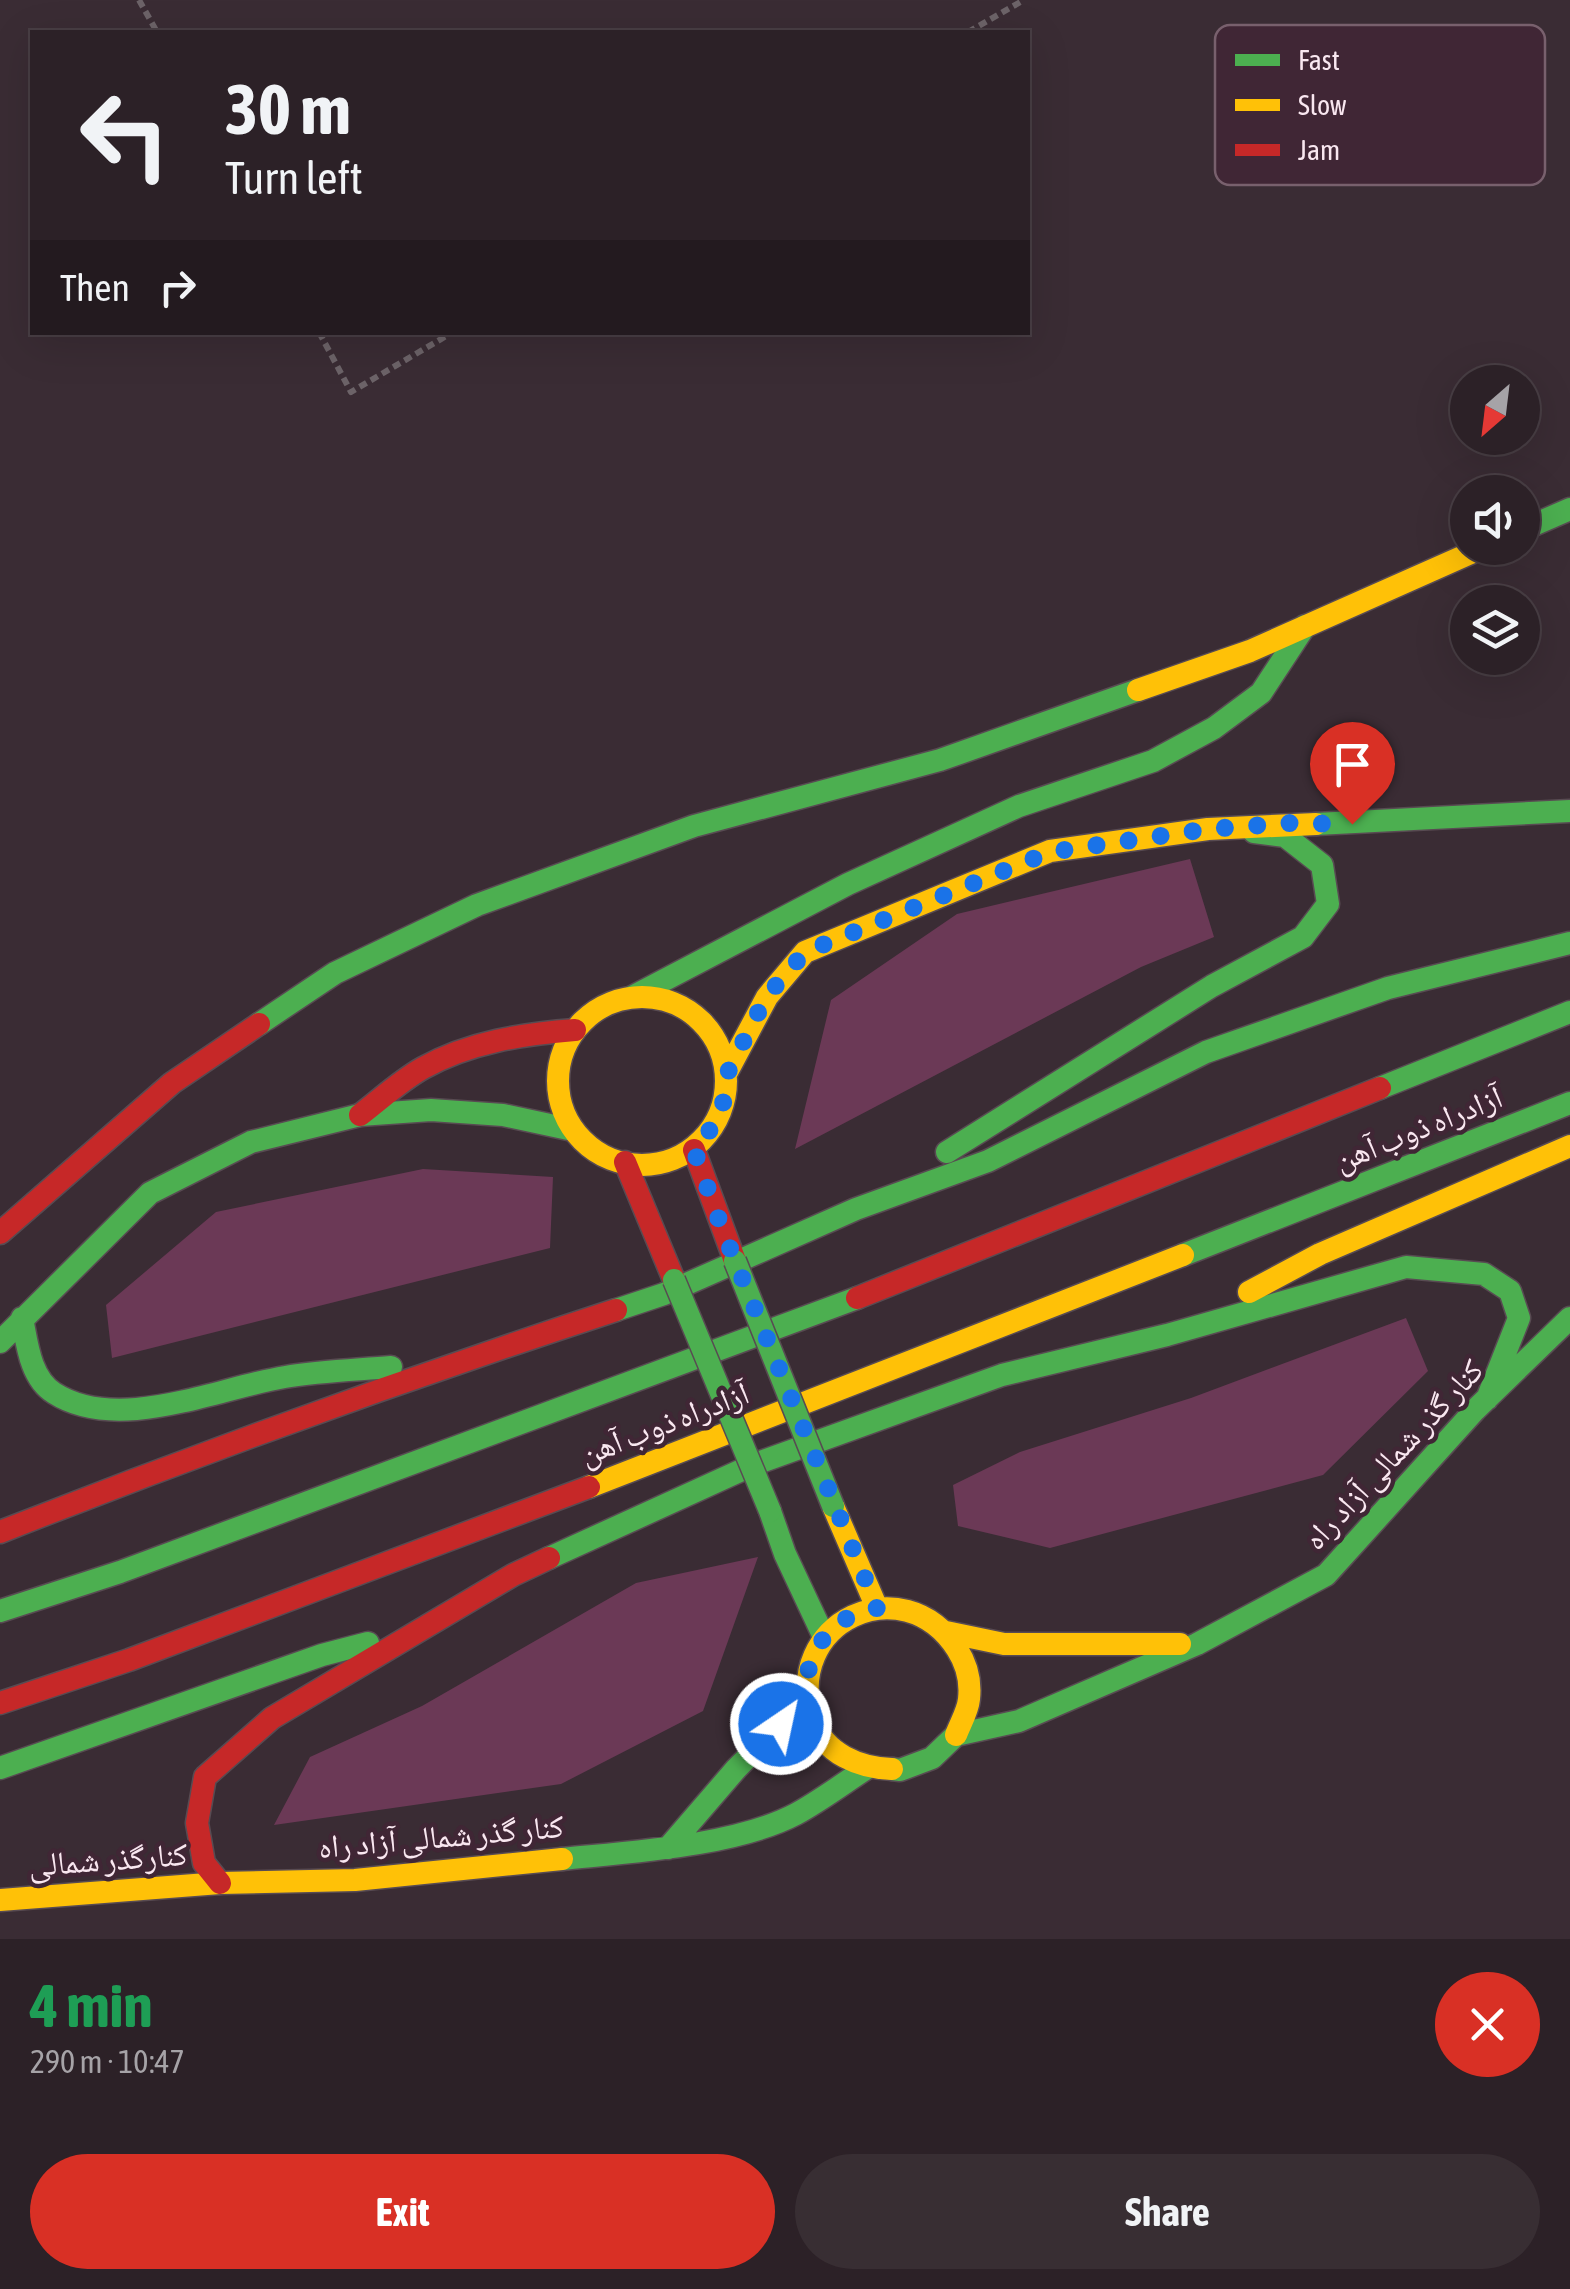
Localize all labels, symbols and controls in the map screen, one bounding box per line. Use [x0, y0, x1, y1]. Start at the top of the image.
legend [1215, 25, 1545, 185]
text: Fast [1298, 44, 1340, 76]
text: 30 m [225, 69, 351, 149]
icon: left [60, 70, 190, 200]
text: Slow [1298, 89, 1347, 121]
text: Jam [1298, 134, 1340, 166]
text: Turn left [225, 152, 363, 204]
icon: right [150, 260, 205, 315]
text: Then [60, 266, 130, 309]
north arrow [1450, 365, 1540, 455]
map controls [1450, 365, 1540, 675]
button: sound [1450, 475, 1540, 565]
button: layers [1450, 585, 1540, 675]
pin [1310, 722, 1395, 825]
icon: arrive [1325, 737, 1380, 792]
street label: آزادراه ذوب آهن [1328, 1077, 1509, 1180]
street label: کنار گذر شمالی آزاد راه [1295, 1351, 1492, 1558]
street label: آزادراه ذوب آهن [574, 1373, 755, 1474]
position arrow [729, 1672, 833, 1776]
street label: کنار گذر شمالی آزاد راه [317, 1807, 566, 1867]
street label: کنارگذر شمالی [27, 1835, 189, 1885]
text: 4 min [30, 1971, 153, 2040]
button: close [1435, 1972, 1540, 2077]
text: 290 m · 10:47 [30, 2043, 185, 2080]
button: Exit [30, 2154, 775, 2269]
button: Share [795, 2154, 1540, 2269]

